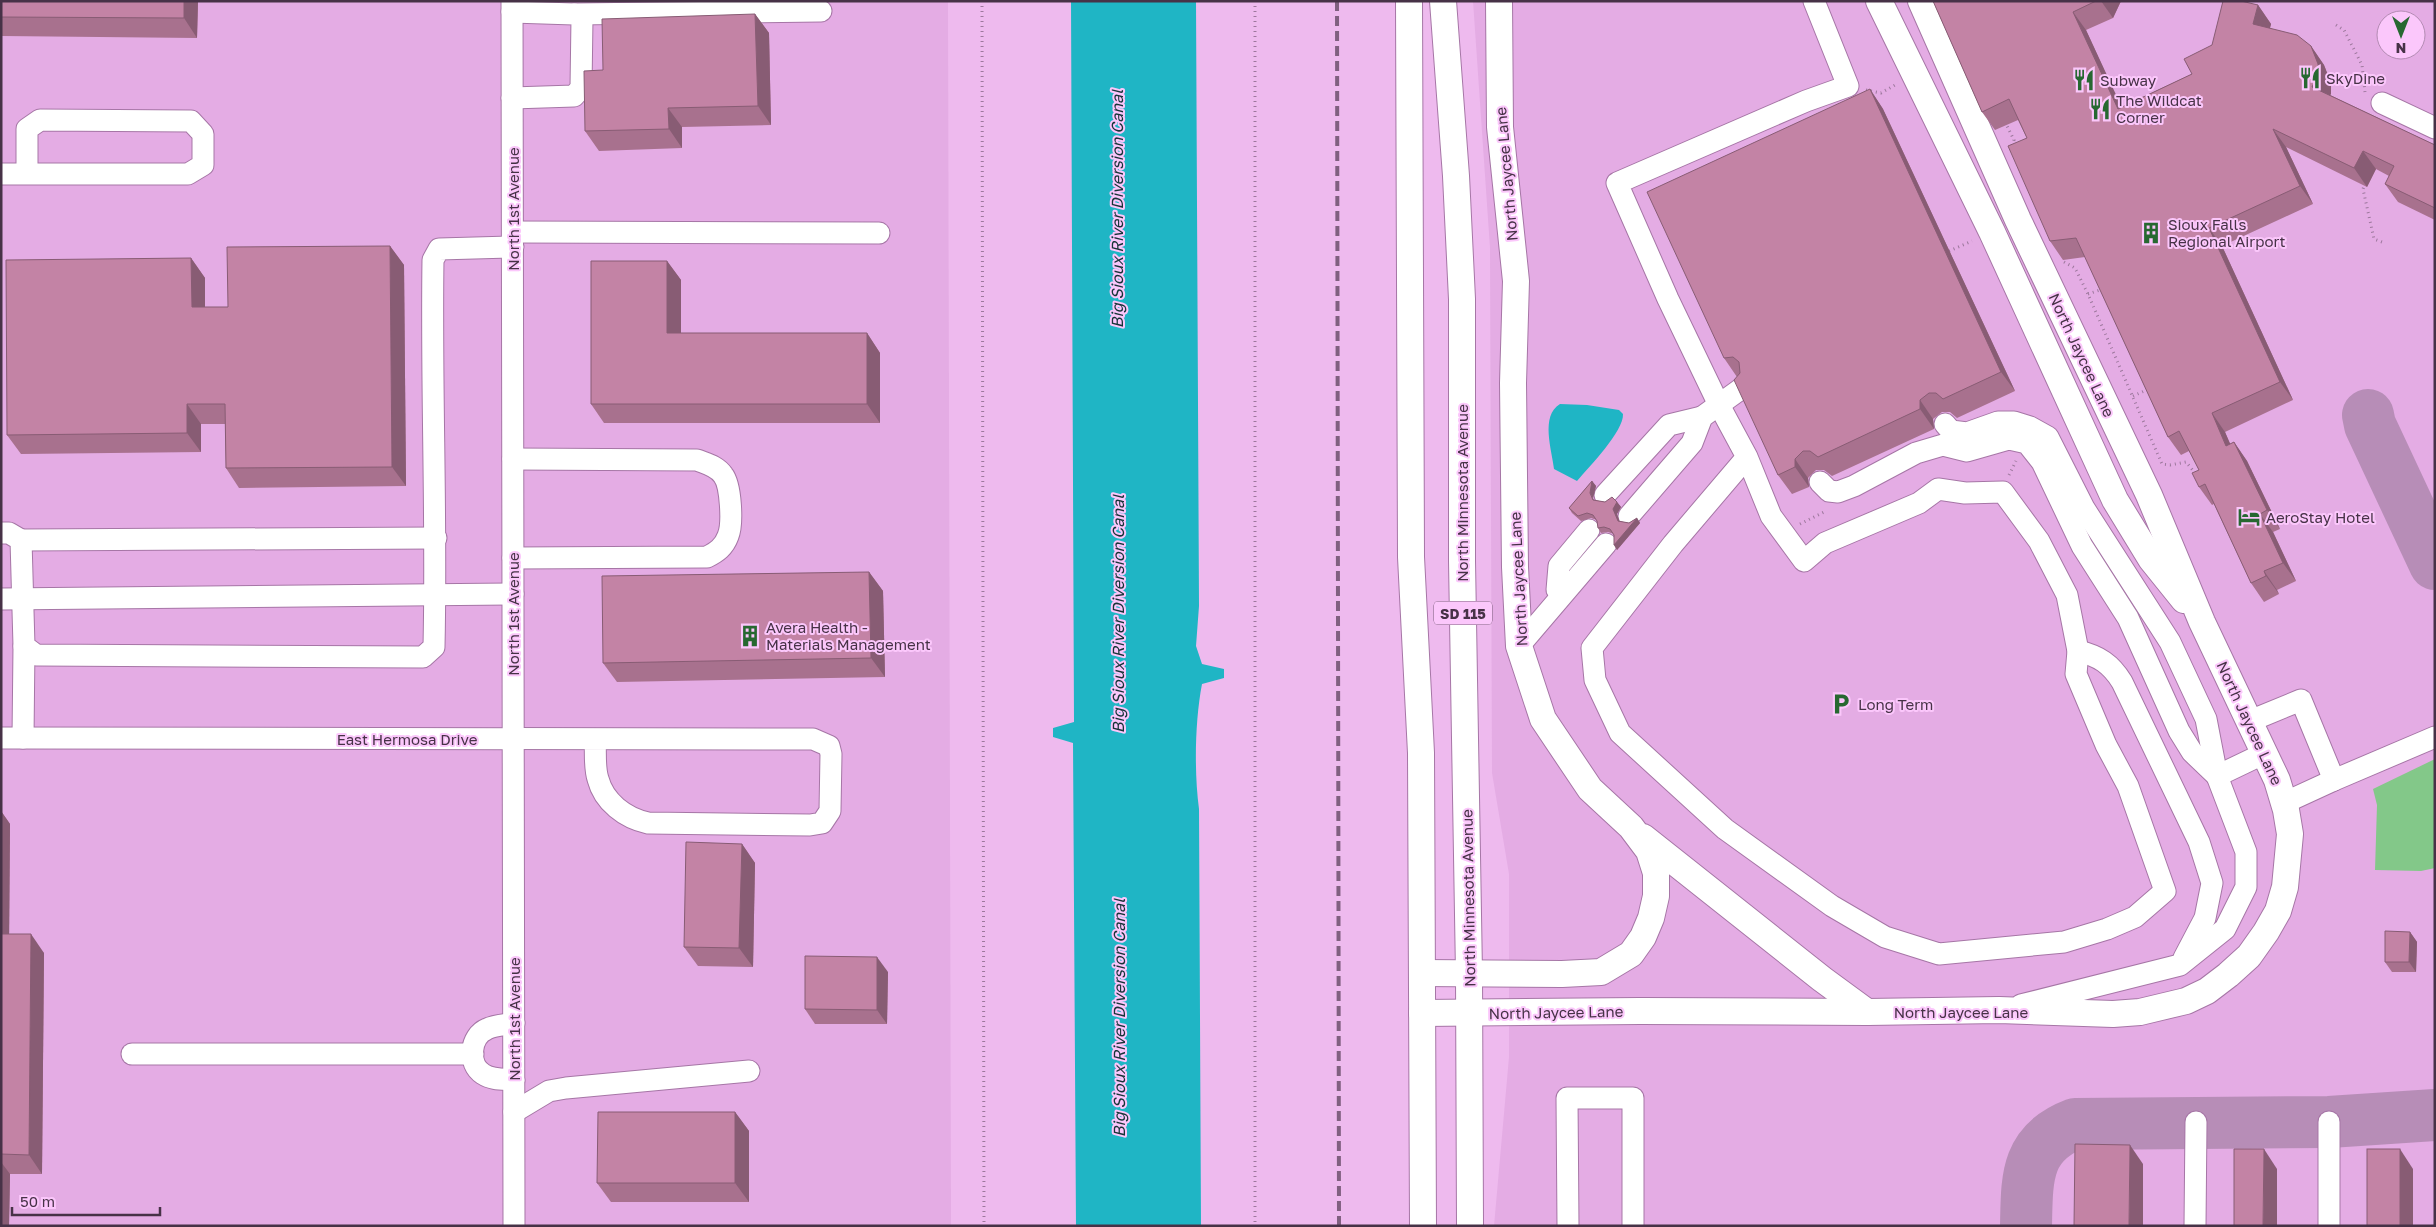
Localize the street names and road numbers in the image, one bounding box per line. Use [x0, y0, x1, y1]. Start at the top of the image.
street label: North Jaycee Lane [1491, 106, 1521, 242]
street label: North 1st Avenue [504, 147, 522, 271]
street label: North Jaycee Lane [2045, 290, 2119, 420]
street label: North Minnesota Avenue [1453, 404, 1471, 582]
street label: North Jaycee Lane [1505, 511, 1531, 647]
street label: North 1st Avenue [504, 552, 522, 676]
road number: SD 115 [1434, 602, 1492, 624]
street label: North Jaycee Lane [2213, 658, 2287, 788]
street label: East Hermosa Drive [337, 730, 478, 748]
street label: North Minnesota Avenue [1457, 809, 1479, 987]
street label: North 1st Avenue [505, 957, 523, 1081]
street label: North Jaycee Lane [1489, 1002, 1624, 1022]
street label: North Jaycee Lane [1894, 1003, 2029, 1021]

